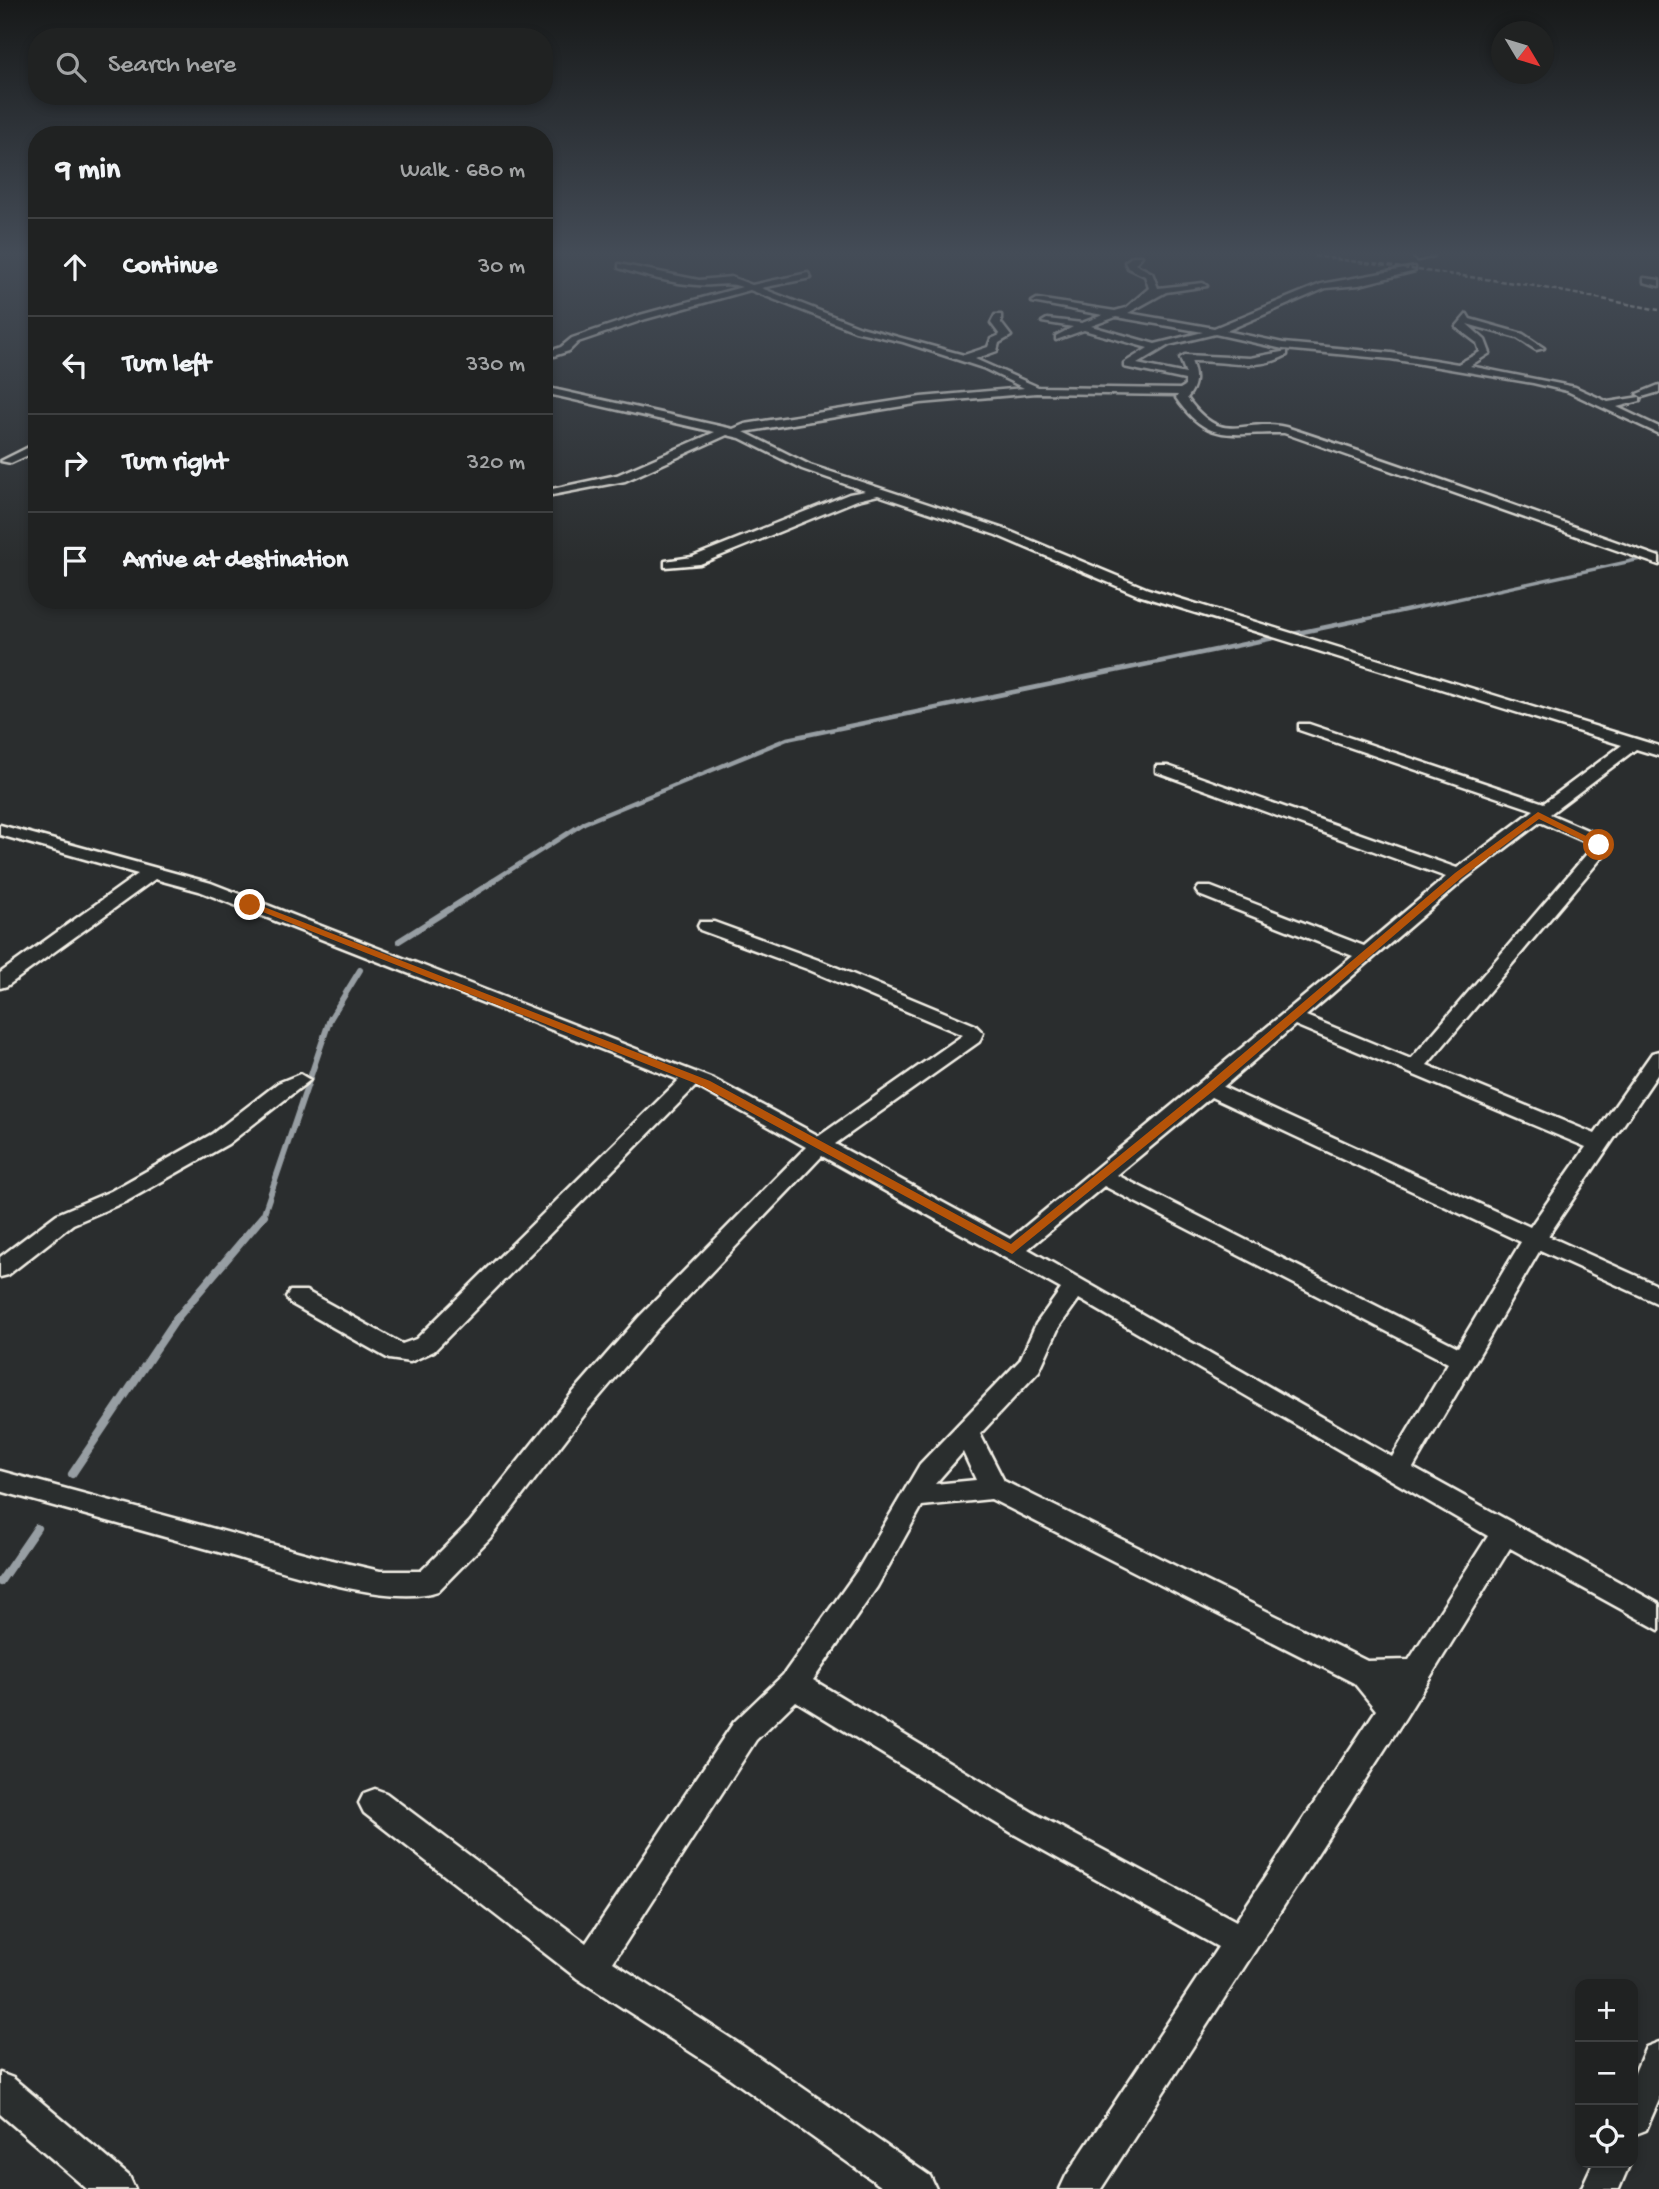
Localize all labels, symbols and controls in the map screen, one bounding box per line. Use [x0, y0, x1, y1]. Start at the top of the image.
north arrow [1491, 21, 1554, 84]
search box [28, 28, 553, 105]
icon: search [52, 48, 90, 86]
text: Search here [108, 51, 236, 82]
text: 9 min [56, 154, 120, 189]
text: Walk · 680 m [400, 158, 525, 185]
icon: ahead [56, 248, 94, 286]
text: Continue [123, 252, 217, 283]
text: 30 m [478, 254, 525, 281]
icon: left [56, 346, 94, 384]
text: Turn left [123, 350, 211, 381]
text: 330 m [466, 352, 525, 379]
icon: right [56, 444, 94, 482]
text: Turn right [123, 448, 227, 479]
text: 320 m [467, 450, 525, 477]
icon: arrive [56, 542, 94, 580]
text: Arrive at destination [123, 546, 348, 577]
route start [1583, 829, 1614, 860]
route end [234, 889, 265, 920]
map controls [1575, 1979, 1638, 2168]
button: + [1575, 1979, 1638, 2042]
button: − [1575, 2042, 1638, 2105]
button: locate [1575, 2105, 1638, 2168]

